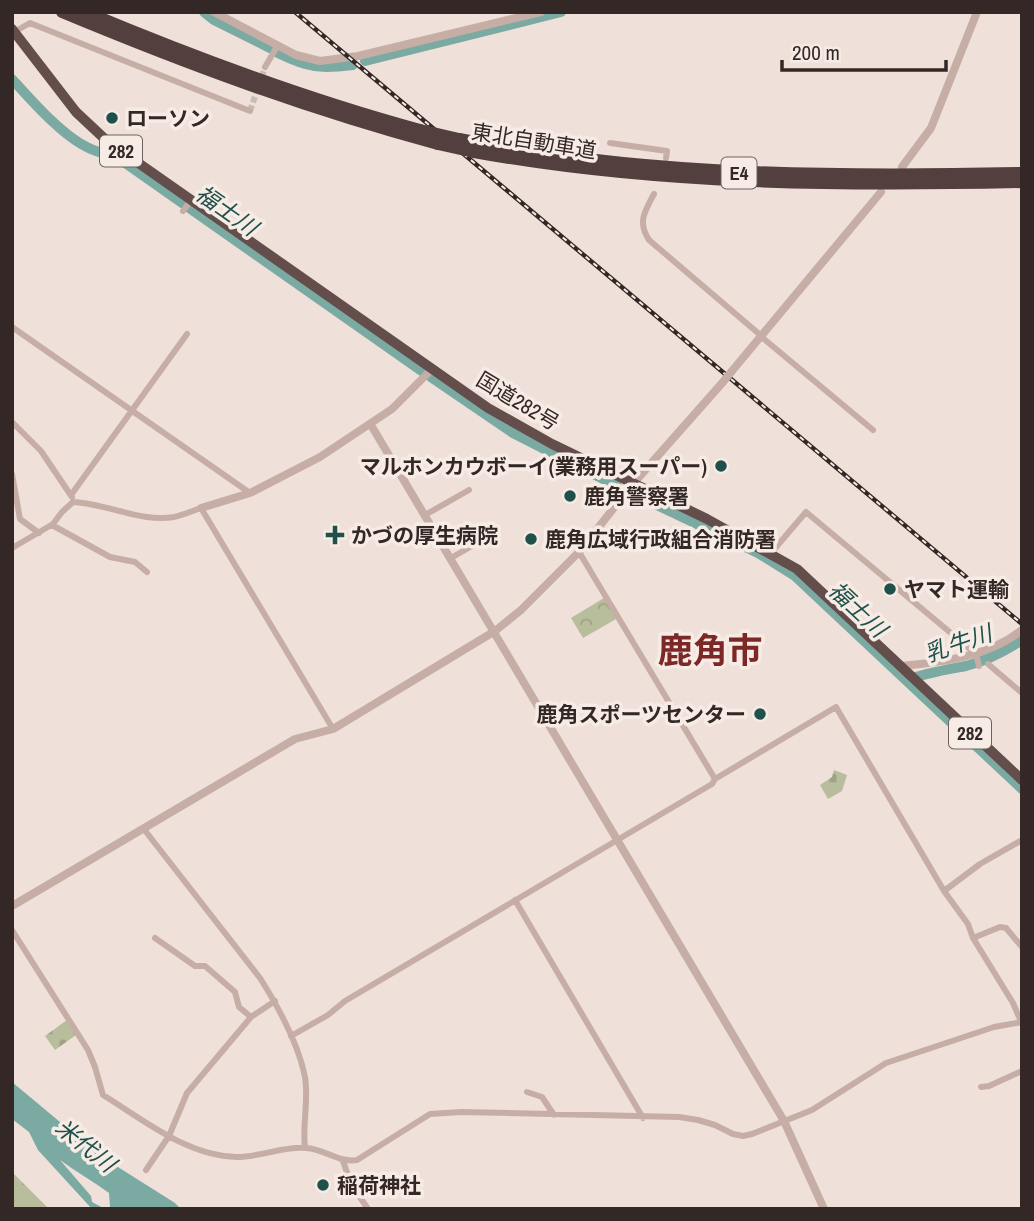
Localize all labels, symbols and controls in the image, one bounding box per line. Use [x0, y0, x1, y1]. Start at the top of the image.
scale bar [782, 28, 946, 72]
text: 200 m [792, 38, 840, 67]
place label: ローソン [126, 104, 210, 133]
marker: ローソン [104, 110, 120, 126]
street label: 東北自動車道 [470, 117, 598, 165]
road number: 282 [100, 136, 142, 167]
road number: E4 [722, 158, 756, 188]
water label: 福士川 [190, 178, 267, 244]
street label: 国道282号 [471, 365, 565, 437]
place label: マルホンカウボーイ(業務用スーパー) [360, 452, 707, 481]
marker: マルホンカウボーイ(業務用スーパー) [713, 458, 729, 474]
place label: 鹿角警察署 [584, 482, 689, 511]
marker: 鹿角警察署 [562, 488, 578, 504]
place label: かづの厚生病院 [351, 521, 498, 550]
marker: かづの厚生病院 [325, 525, 345, 545]
place label: 鹿角広域行政組合消防署 [545, 525, 776, 554]
marker: 鹿角広域行政組合消防署 [523, 531, 539, 547]
water label: 福士川 [822, 574, 896, 646]
place label: ヤマト運輸 [904, 575, 1009, 604]
marker: ヤマト運輸 [882, 581, 898, 597]
water label: 乳牛川 [920, 616, 999, 669]
district label: 鹿角市 [657, 627, 763, 674]
place label: 鹿角スポーツセンター [536, 700, 746, 729]
marker: 鹿角スポーツセンター [752, 706, 768, 722]
road number: 282 [949, 718, 991, 748]
water label: 米代川 [49, 1111, 125, 1181]
place label: 稲荷神社 [337, 1171, 421, 1200]
marker: 稲荷神社 [315, 1177, 331, 1193]

